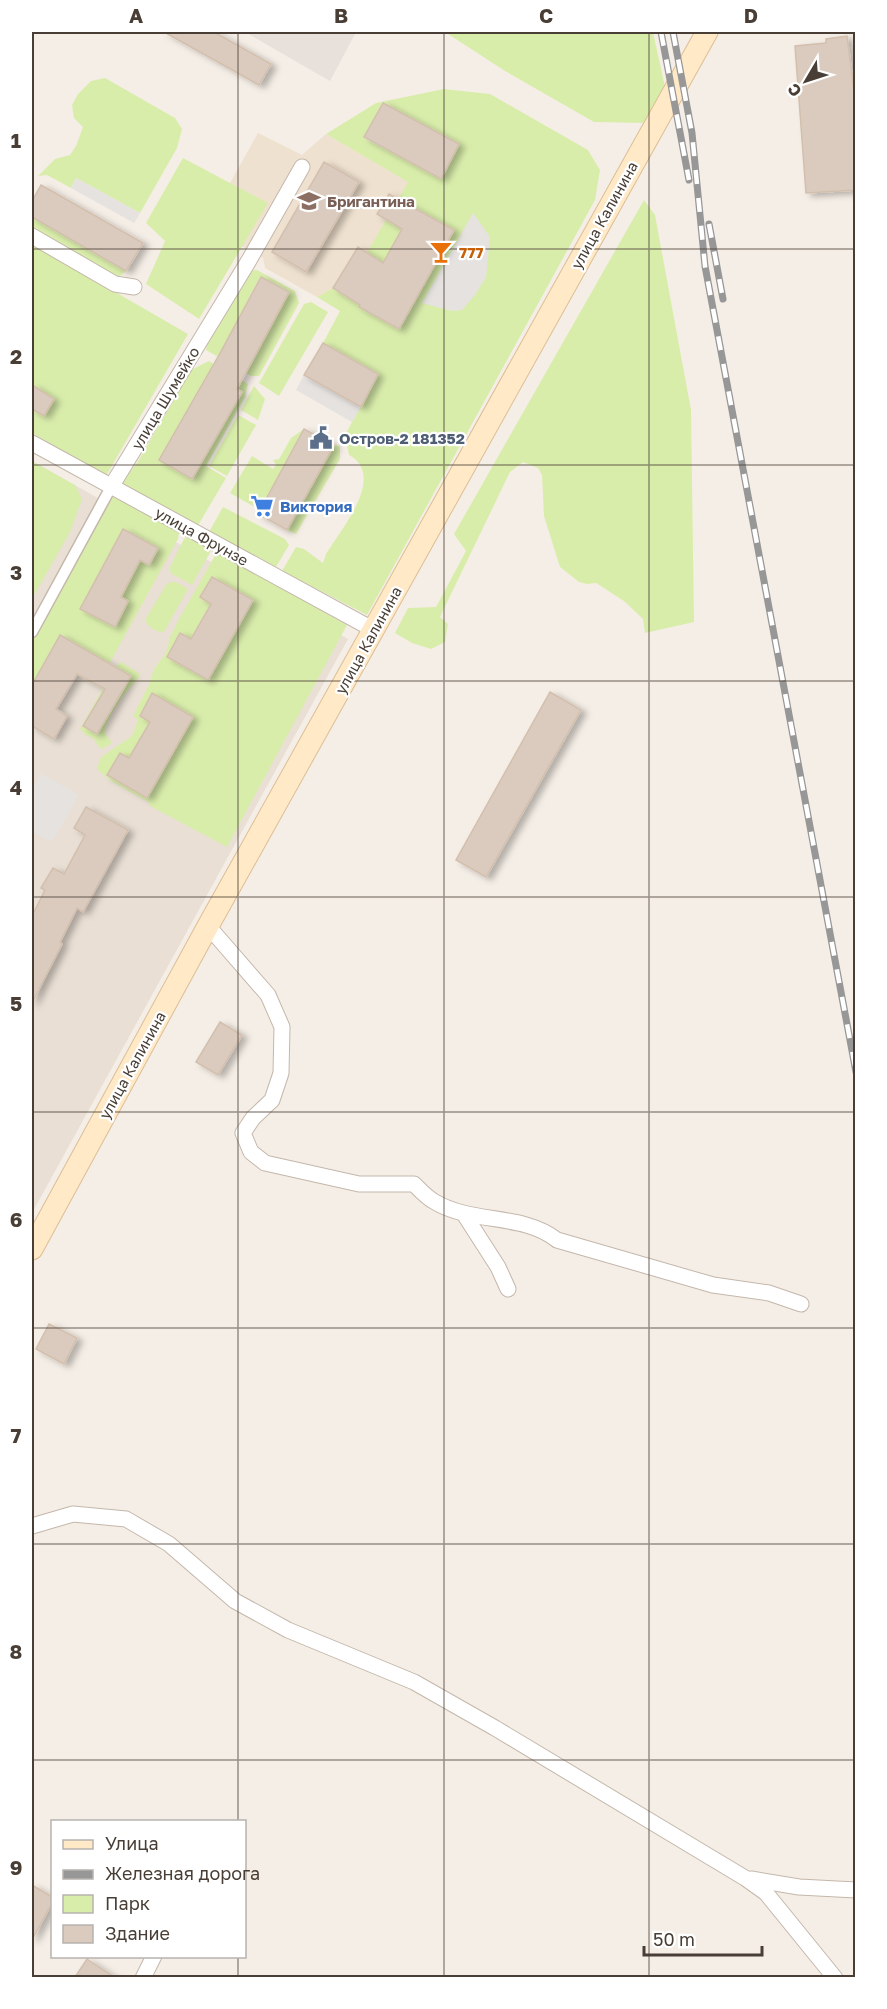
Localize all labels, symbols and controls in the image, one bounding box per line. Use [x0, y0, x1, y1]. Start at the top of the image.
text: A [129, 3, 143, 27]
text: B [334, 3, 348, 27]
text: C [539, 3, 553, 27]
text: D [744, 3, 758, 27]
north arrow [776, 51, 836, 111]
text: С [783, 80, 806, 101]
text: 1 [11, 128, 21, 152]
street label: улица Калинина [567, 158, 641, 272]
school or university icon: Бригантина [296, 188, 322, 214]
place label: Бригантина [327, 192, 415, 210]
bar icon: 777 [428, 239, 454, 265]
place label: 777 [459, 243, 484, 261]
street label: улица Шумейко [127, 343, 203, 453]
text: 2 [10, 344, 22, 368]
public building icon: Остров-2 181352 [308, 425, 334, 451]
place label: Остров-2 181352 [339, 429, 465, 447]
supermarket icon: Виктория [249, 493, 275, 519]
place label: Виктория [280, 497, 352, 515]
street label: улица Фрунзе [152, 503, 252, 569]
text: 3 [10, 560, 22, 584]
street label: улица Калинина [331, 583, 405, 697]
text: 4 [10, 775, 22, 799]
text: 5 [10, 991, 22, 1015]
street label: улица Калинина [95, 1008, 169, 1122]
text: 6 [10, 1207, 22, 1231]
text: 7 [11, 1423, 22, 1447]
text: 8 [10, 1639, 22, 1663]
legend [51, 1820, 246, 1958]
text: Улица [105, 1832, 159, 1854]
text: 9 [10, 1855, 22, 1879]
text: Железная дорога [105, 1862, 260, 1884]
text: Парк [105, 1892, 150, 1914]
scale bar [644, 1919, 762, 1957]
text: Здание [105, 1922, 170, 1944]
text: 50 m [653, 1928, 695, 1950]

